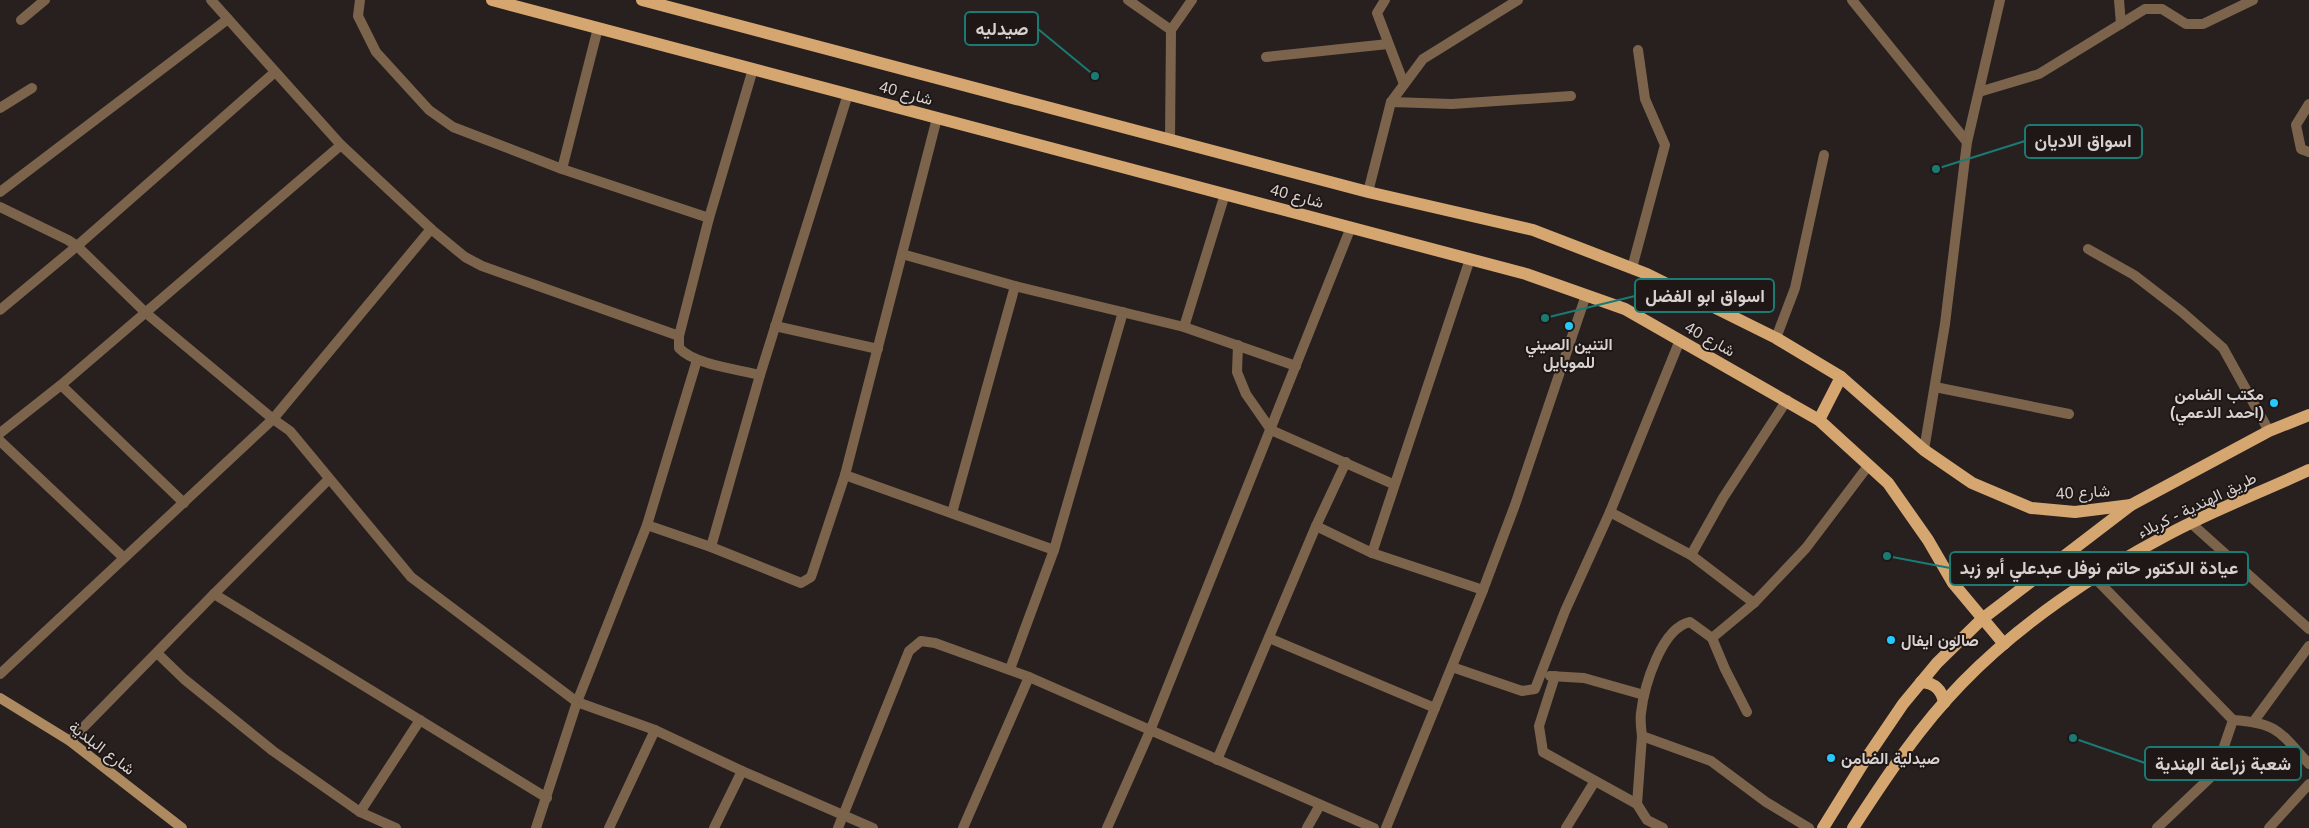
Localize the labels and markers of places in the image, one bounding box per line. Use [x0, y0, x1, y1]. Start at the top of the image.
callout: صيدليه [965, 12, 1038, 45]
callout: اسواق الاديان [2025, 125, 2142, 158]
callout: اسواق ابو الفضل [1635, 279, 1774, 312]
marker: التنين الصيني للموبايل [1563, 320, 1575, 332]
place label: التنين الصيني للموبايل [1525, 336, 1613, 373]
place label: مكتب الضامن (احمد الدعمي) [2170, 386, 2264, 426]
marker: مكتب الضامن (احمد الدعمي) [2268, 397, 2280, 409]
callout: عيادة الدكتور حاتم نوفل عبدعلي أبو زبد [1950, 552, 2248, 585]
place label: صالون ايفال [1901, 632, 1979, 651]
marker: صالون ايفال [1885, 634, 1897, 646]
callout: شعبة زراعة الهندية [2145, 747, 2301, 780]
place label: صيدلية الضامن [1841, 750, 1940, 768]
marker: صيدلية الضامن [1825, 752, 1837, 764]

